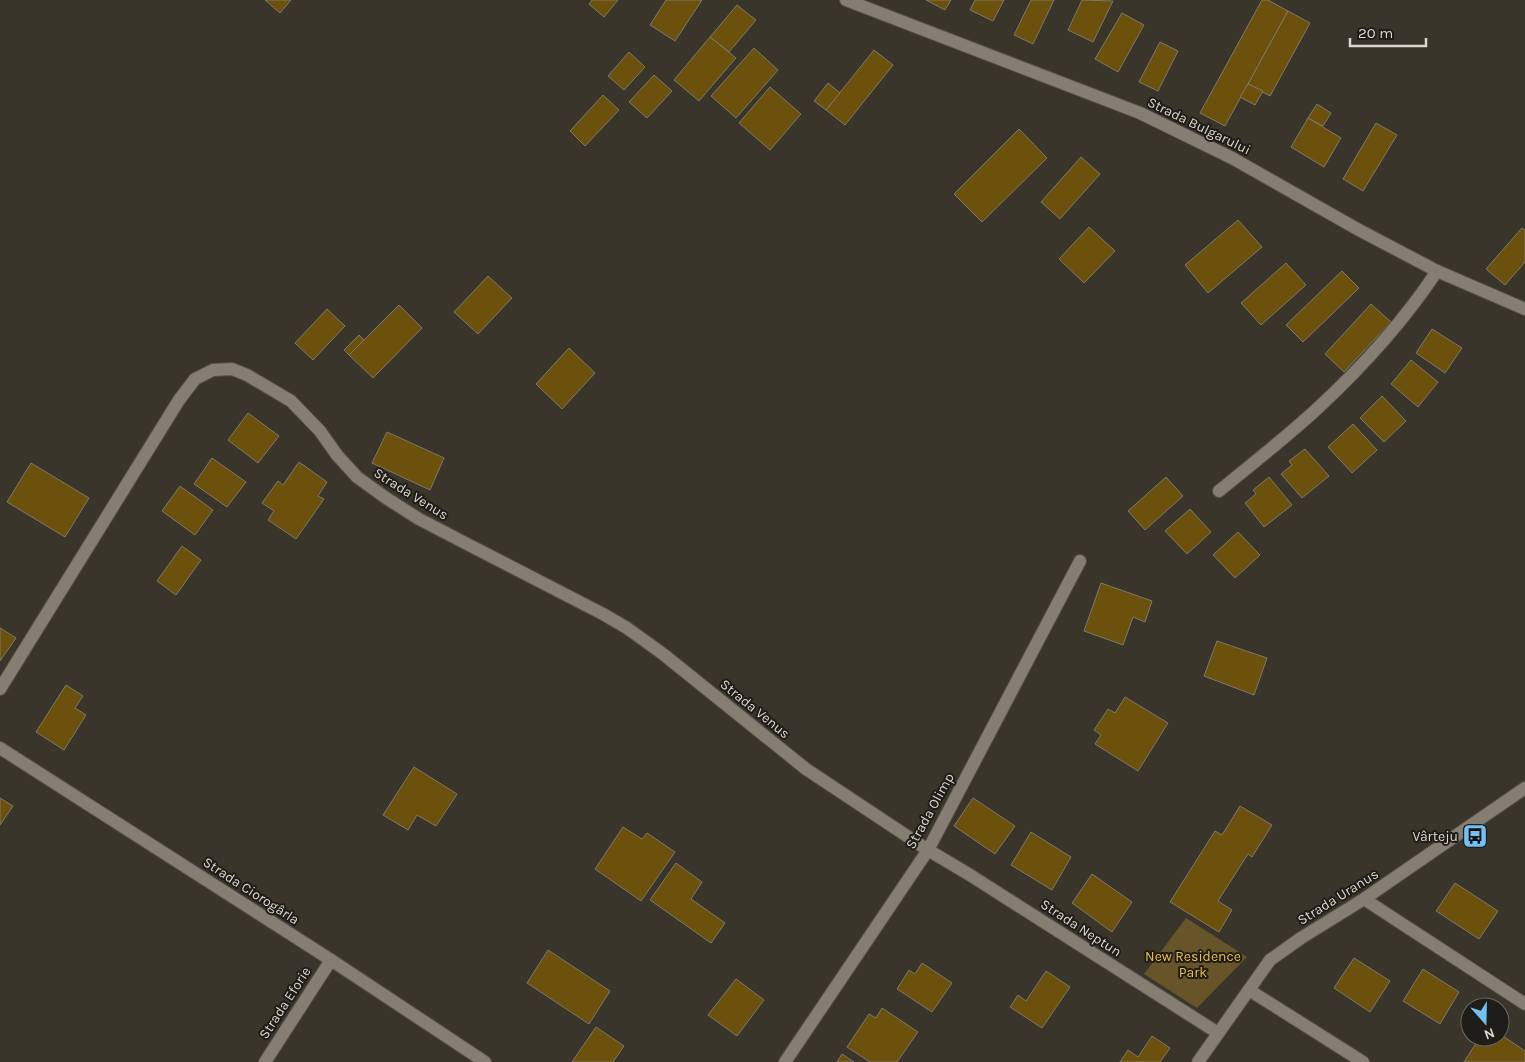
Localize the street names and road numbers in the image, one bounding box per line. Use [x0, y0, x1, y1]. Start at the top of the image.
street label: Strada Bulgarului [1145, 94, 1253, 158]
street label: Strada Venus [371, 464, 451, 524]
street label: Strada Venus [717, 676, 793, 742]
street label: Strada Olimp [902, 770, 958, 852]
street label: Strada Ciorogârla [200, 854, 302, 928]
street label: Strada Uranus [1294, 865, 1382, 929]
street label: Strada Neptun [1037, 896, 1125, 960]
street label: Strada Eforie [255, 964, 315, 1042]

